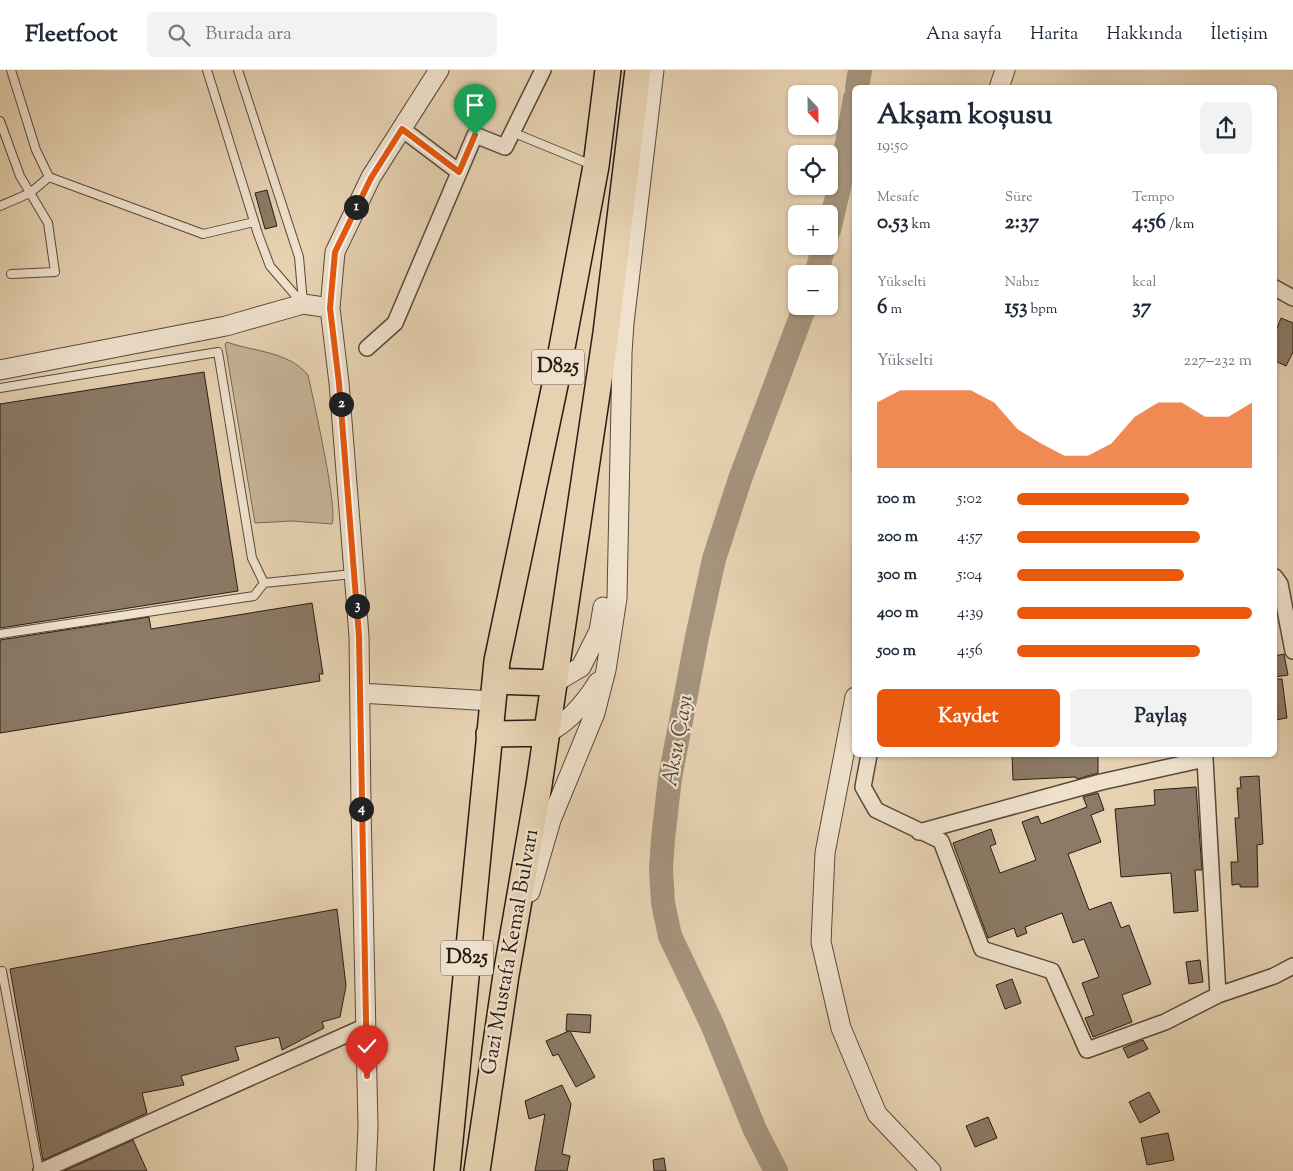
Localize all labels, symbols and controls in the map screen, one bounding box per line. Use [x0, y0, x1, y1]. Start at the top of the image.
search box [147, 12, 497, 57]
text: Fleetfoot [25, 18, 117, 52]
icon: search [165, 21, 193, 49]
text: Burada ara [205, 21, 292, 48]
text: Ana sayfa [926, 22, 1002, 48]
text: Harita [1030, 22, 1078, 48]
text: Hakkında [1106, 22, 1183, 48]
text: İletişim [1211, 22, 1268, 48]
pin [454, 84, 496, 135]
north arrow [788, 85, 838, 135]
map controls [788, 85, 838, 315]
icon: arrive [461, 91, 489, 119]
text: Akşam koşusu [877, 96, 1052, 136]
button: share [1200, 102, 1252, 154]
text: 19:50 [877, 135, 908, 158]
button: locate [788, 145, 838, 195]
text: Mesafe [877, 188, 919, 208]
text: Süre [1005, 188, 1033, 208]
text: Tempo [1132, 188, 1174, 208]
pin: 1 [344, 194, 368, 220]
text: 1 [354, 197, 359, 217]
button: + [788, 205, 838, 255]
text: 0.53 [877, 208, 909, 238]
text: 2:37 [1005, 208, 1039, 238]
text: 4:56 [1132, 208, 1166, 238]
text: km [909, 215, 931, 235]
text: /km [1166, 215, 1194, 235]
button: − [788, 265, 838, 315]
text: Yükselti [877, 273, 926, 293]
text: Nabız [1005, 273, 1039, 293]
text: kcal [1132, 273, 1156, 293]
text: 6 [877, 293, 887, 323]
text: 153 [1005, 293, 1027, 323]
text: 37 [1132, 293, 1151, 323]
text: m [887, 300, 902, 320]
text: bpm [1027, 300, 1057, 320]
road number: D825 [532, 350, 584, 384]
text: Yükselti [877, 350, 933, 373]
text: 227–232 m [1183, 350, 1252, 373]
pin: 2 [328, 392, 354, 416]
text: 2 [338, 394, 345, 414]
text: 100 m [877, 488, 916, 511]
text: 5:02 [957, 488, 982, 511]
text: 200 m [877, 526, 918, 549]
text: 4:57 [957, 526, 983, 549]
text: 300 m [877, 564, 917, 587]
text: 5:04 [957, 564, 982, 587]
pin: 3 [344, 594, 370, 618]
text: 3 [355, 596, 360, 616]
text: 400 m [877, 602, 919, 625]
text: 4:39 [957, 602, 983, 625]
text: 500 m [877, 640, 916, 663]
text: 4:56 [957, 640, 983, 663]
button: Kaydet [877, 689, 1060, 747]
button: Paylaş [1070, 689, 1252, 747]
water label: Aksu Çayı [655, 693, 703, 789]
pin: 4 [348, 796, 374, 822]
text: 4 [358, 799, 365, 819]
street label: Gazi Mustafa Kemal Bulvarı [475, 827, 547, 1077]
road number: D825 [441, 940, 493, 976]
pin [346, 1025, 388, 1076]
icon: check [353, 1032, 381, 1060]

